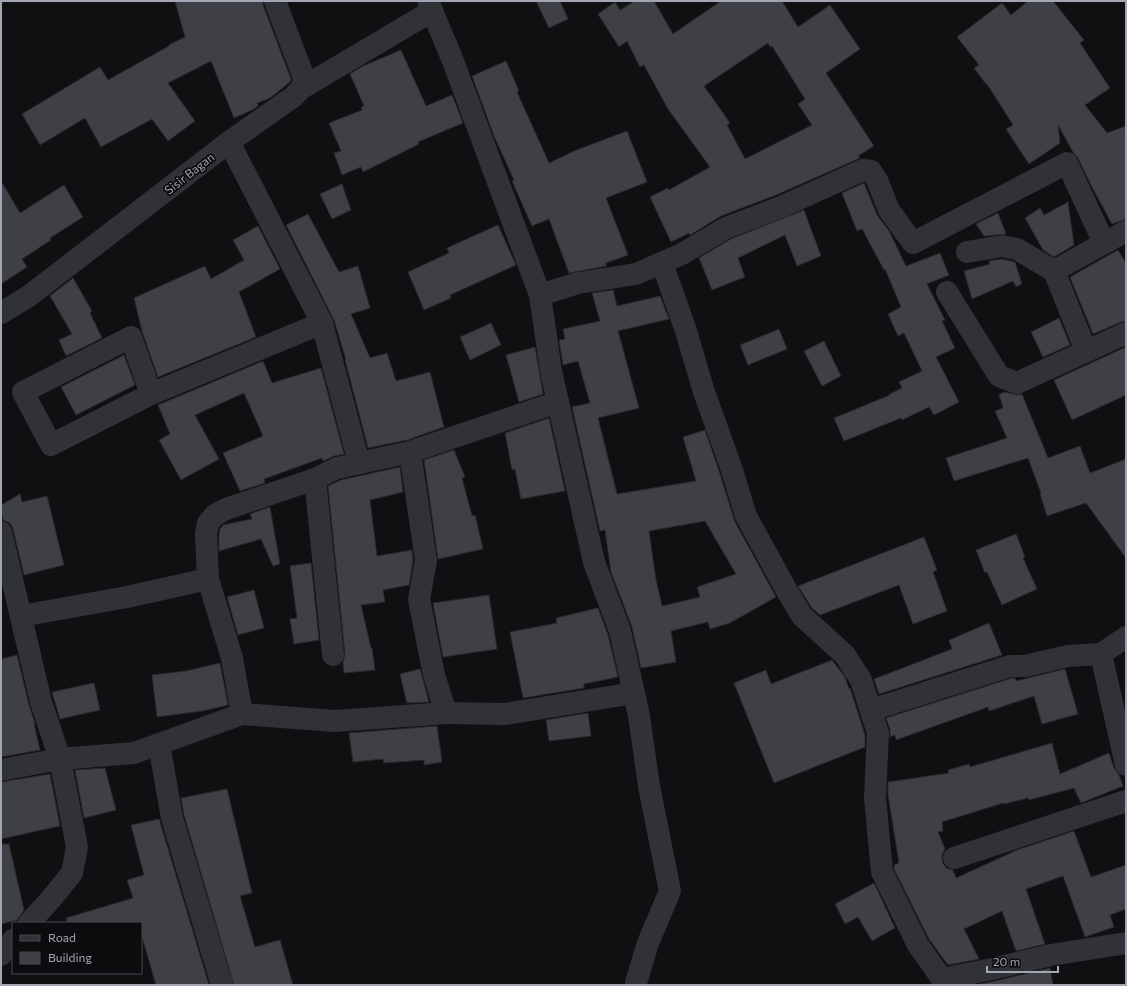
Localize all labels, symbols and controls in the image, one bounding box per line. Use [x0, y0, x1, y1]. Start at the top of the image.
street label: Sisir Bagan [161, 149, 217, 197]
legend [12, 922, 142, 974]
text: Road [48, 930, 76, 944]
scale bar [987, 948, 1058, 974]
text: Building [48, 950, 92, 964]
text: 20 m [993, 954, 1020, 968]

